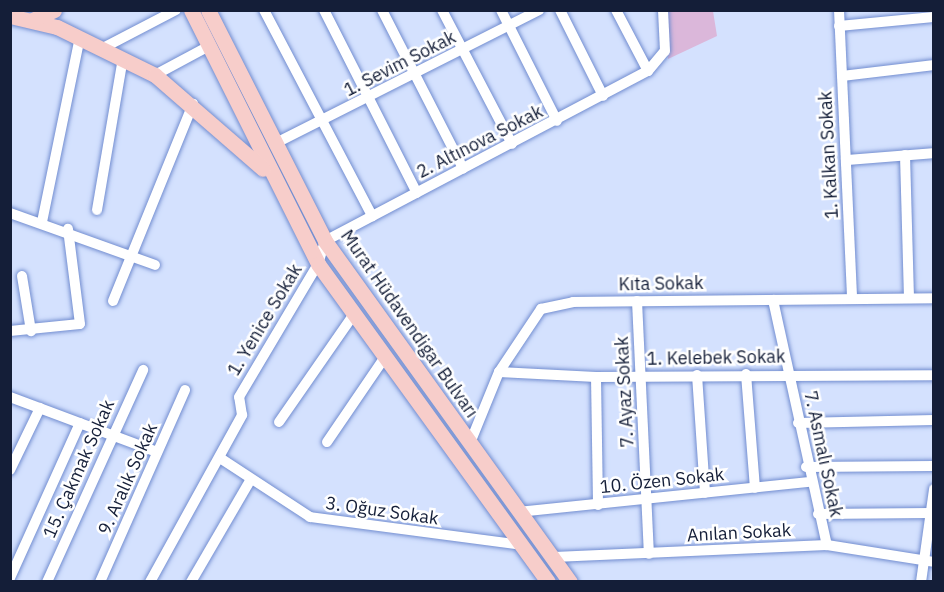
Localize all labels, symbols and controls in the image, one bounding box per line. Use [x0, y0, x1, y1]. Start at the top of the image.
street label: 1. Sevim Sokak [341, 27, 459, 101]
street label: 1. Kalkan Sokak [815, 90, 843, 220]
street label: 2. Altınova Sokak [413, 101, 547, 183]
street label: Murat Hüdavendigar Bulvarı [336, 226, 482, 422]
street label: 1. Yenice Sokak [223, 260, 307, 380]
street label: Kıta Sokak [618, 272, 704, 296]
street label: 7. Ayaz Sokak [611, 336, 639, 448]
street label: 1. Kelebek Sokak [646, 346, 786, 370]
street label: 7. Asmalı Sokak [799, 389, 847, 519]
street label: 15. Çakmak Sokak [39, 396, 119, 542]
street label: 9. Aralık Sokak [94, 420, 162, 538]
street label: 10. Özen Sokak [599, 464, 725, 498]
street label: 3. Oğuz Sokak [324, 492, 440, 530]
street label: Anılan Sokak [686, 519, 792, 547]

